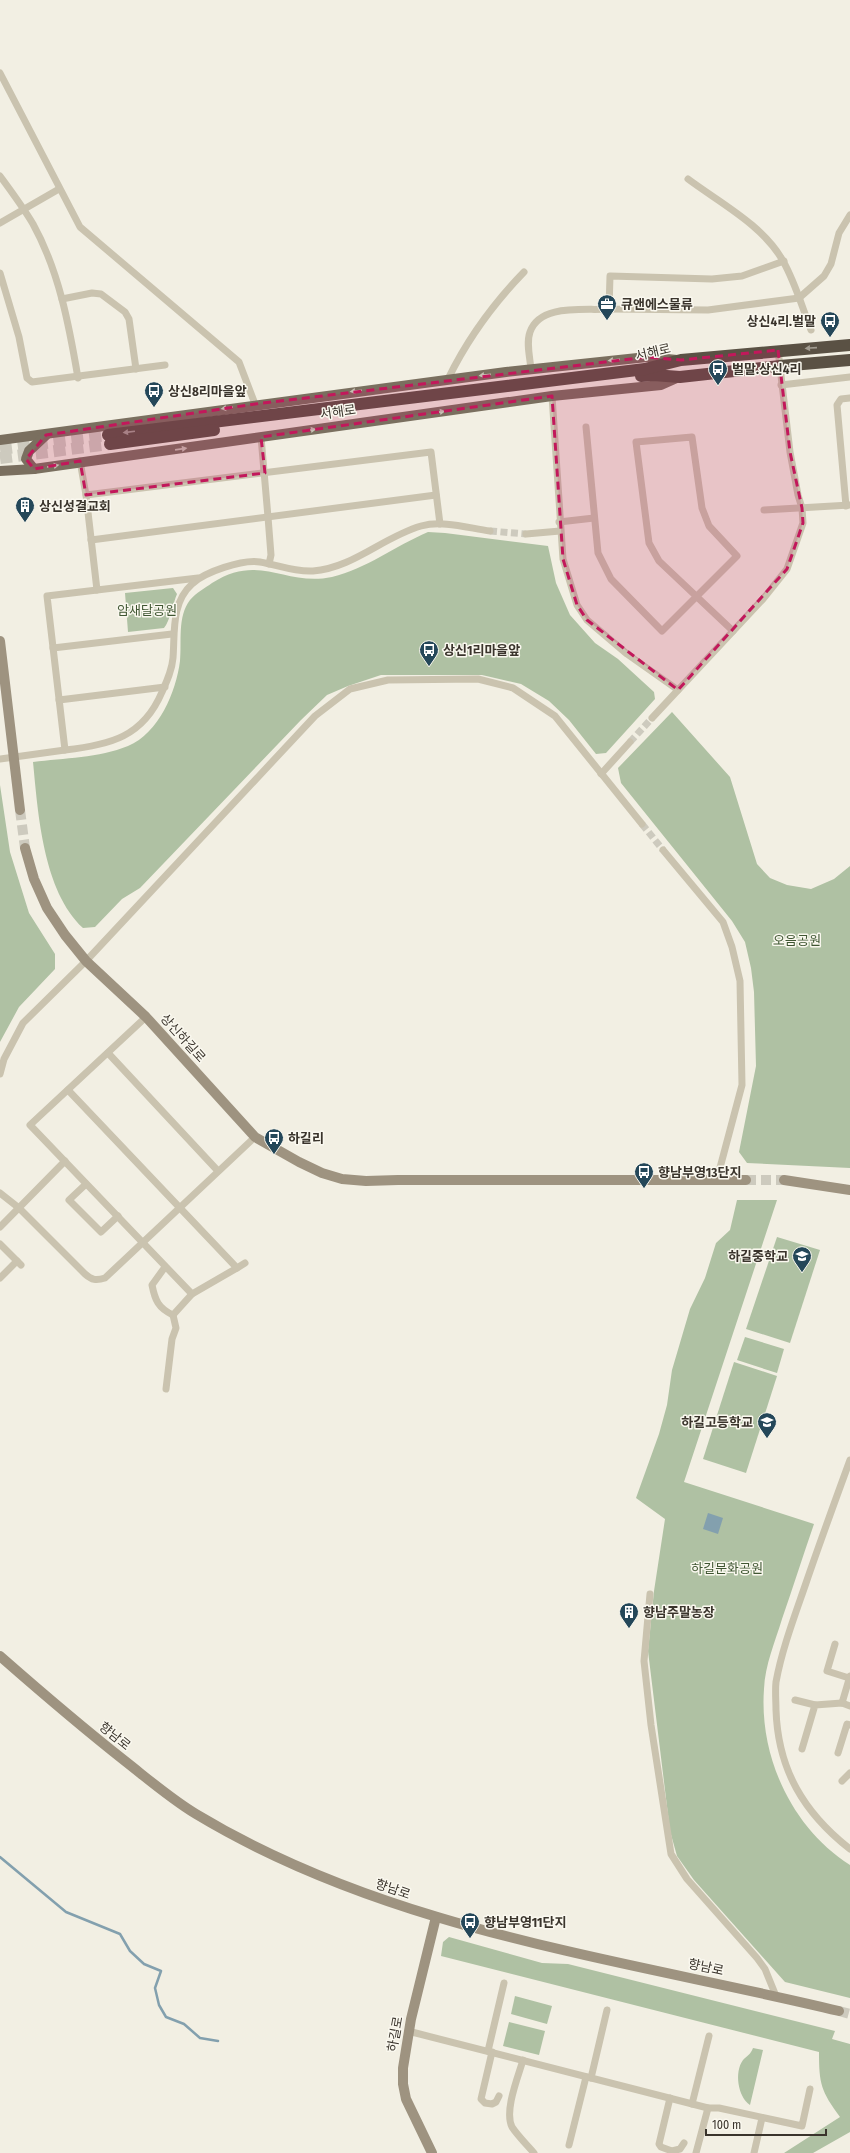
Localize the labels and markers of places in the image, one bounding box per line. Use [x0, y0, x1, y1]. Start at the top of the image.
office icon: 큐앤에스물류 [596, 293, 618, 321]
place label: 큐앤에스물류 [621, 297, 693, 312]
bus stop icon: 상신4리.벌말 [819, 310, 841, 338]
place label: 상신4리.벌말 [747, 314, 816, 329]
bus stop icon: 벌말.상신4리 [707, 358, 729, 386]
place label: 벌말.상신4리 [732, 362, 801, 377]
bus stop icon: 상신8리마을앞 [143, 380, 165, 408]
place label: 상신8리마을앞 [168, 384, 247, 399]
building icon: 상신성결교회 [14, 495, 36, 523]
place label: 상신성결교회 [39, 499, 111, 514]
bus stop icon: 상신1리마을앞 [418, 639, 440, 667]
place label: 상신1리마을앞 [443, 643, 520, 658]
bus stop icon: 하길리 [263, 1127, 285, 1155]
place label: 하길리 [288, 1131, 324, 1146]
bus stop icon: 향남부영13단지 [633, 1161, 655, 1189]
place label: 향남부영13단지 [658, 1165, 741, 1180]
school or university icon: 하길중학교 [791, 1245, 813, 1273]
place label: 하길중학교 [728, 1249, 788, 1264]
school or university icon: 하길고등학교 [756, 1411, 778, 1439]
place label: 하길고등학교 [681, 1415, 753, 1430]
building icon: 향남주말농장 [618, 1601, 640, 1629]
place label: 향남주말농장 [643, 1605, 715, 1620]
bus stop icon: 향남부영11단지 [459, 1911, 481, 1939]
place label: 향남부영11단지 [484, 1915, 567, 1930]

